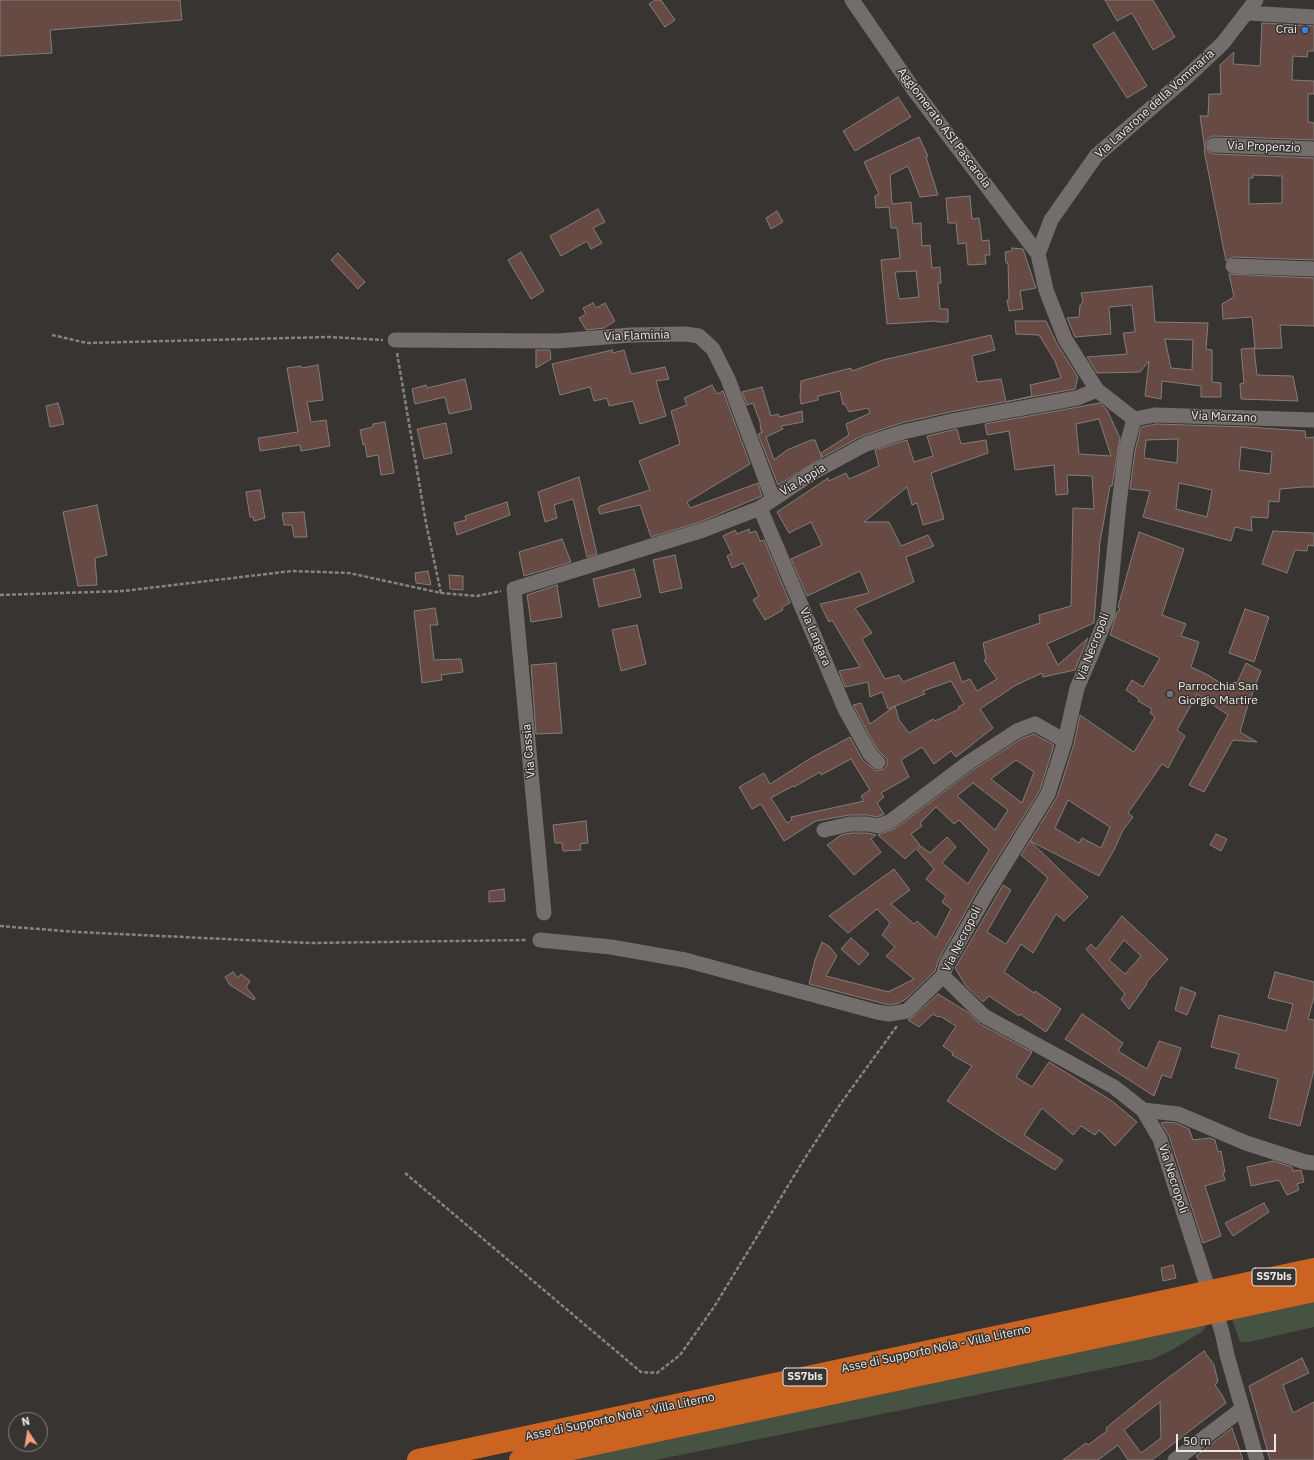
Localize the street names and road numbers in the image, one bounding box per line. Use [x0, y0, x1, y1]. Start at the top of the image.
street label: Via Lavarone della Vommaria [1092, 47, 1218, 161]
street label: Agglomerato ASI Pascarola [894, 65, 994, 191]
street label: Via Propenzio [1227, 139, 1301, 155]
street label: Via Flaminia [604, 328, 670, 344]
street label: Via Marzano [1191, 409, 1257, 425]
street label: Via Appia [778, 461, 828, 499]
street label: Via Langara [796, 606, 834, 668]
street label: Via Necropoli [1073, 611, 1113, 683]
street label: Via Cassia [519, 723, 539, 779]
street label: Via Necropoli [939, 904, 985, 974]
street label: Via Necropoli [1155, 1143, 1191, 1215]
road number: SS7bis [1252, 1268, 1296, 1286]
street label: Asse di Supporto Nola - Villa Literno [840, 1322, 1032, 1376]
road number: SS7bis [783, 1368, 827, 1386]
street label: Asse di Supporto Nola - Villa Literno [524, 1390, 716, 1444]

